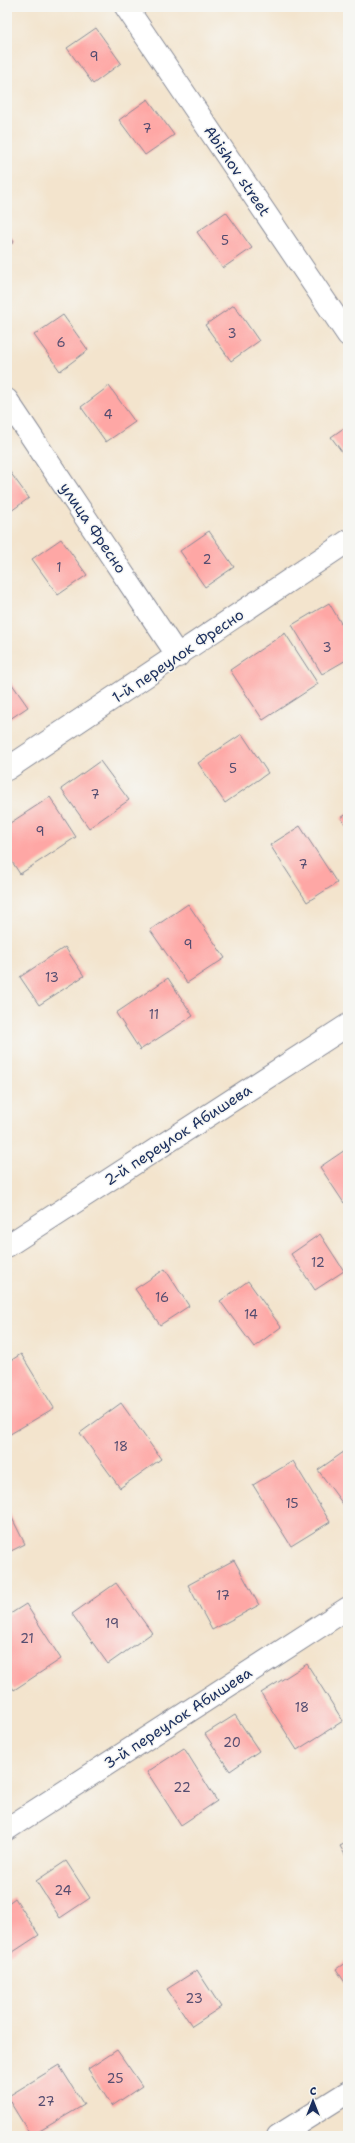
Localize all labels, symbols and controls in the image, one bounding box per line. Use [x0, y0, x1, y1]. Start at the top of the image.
house number: 9 [89, 48, 99, 65]
house number: 7 [142, 120, 152, 137]
street label: Abishov street [199, 122, 275, 220]
house number: 5 [221, 232, 229, 249]
house number: 3 [227, 325, 237, 342]
house number: 6 [56, 334, 66, 351]
house number: 4 [103, 406, 113, 423]
street label: улица Фресно [55, 479, 131, 577]
house number: 2 [202, 551, 212, 568]
house number: 1 [56, 559, 62, 576]
street label: 1-й переулок Фресно [108, 604, 248, 708]
house number: 3 [322, 639, 332, 656]
house number: 5 [229, 760, 237, 777]
house number: 7 [90, 786, 100, 803]
house number: 9 [35, 823, 45, 840]
house number: 7 [298, 856, 308, 873]
house number: 9 [183, 936, 193, 953]
house number: 13 [45, 969, 59, 986]
house number: 11 [149, 1006, 159, 1023]
street label: 2-й переулок Абишева [100, 1079, 256, 1190]
house number: 12 [311, 1254, 325, 1271]
house number: 16 [155, 1289, 169, 1306]
house number: 14 [244, 1306, 258, 1323]
house number: 18 [114, 1438, 128, 1455]
house number: 15 [285, 1495, 299, 1512]
house number: 17 [216, 1587, 230, 1604]
house number: 19 [105, 1615, 119, 1632]
house number: 21 [20, 1630, 34, 1647]
street label: 3-й переулок Абишева [100, 1662, 256, 1773]
house number: 18 [295, 1699, 309, 1716]
house number: 20 [223, 1734, 241, 1751]
house number: 22 [173, 1779, 191, 1796]
house number: 24 [54, 1882, 72, 1899]
house number: 23 [185, 1990, 203, 2007]
house number: 25 [107, 2070, 123, 2087]
north arrow [293, 2081, 333, 2121]
text: С [310, 2084, 317, 2099]
house number: 27 [37, 2093, 55, 2110]

